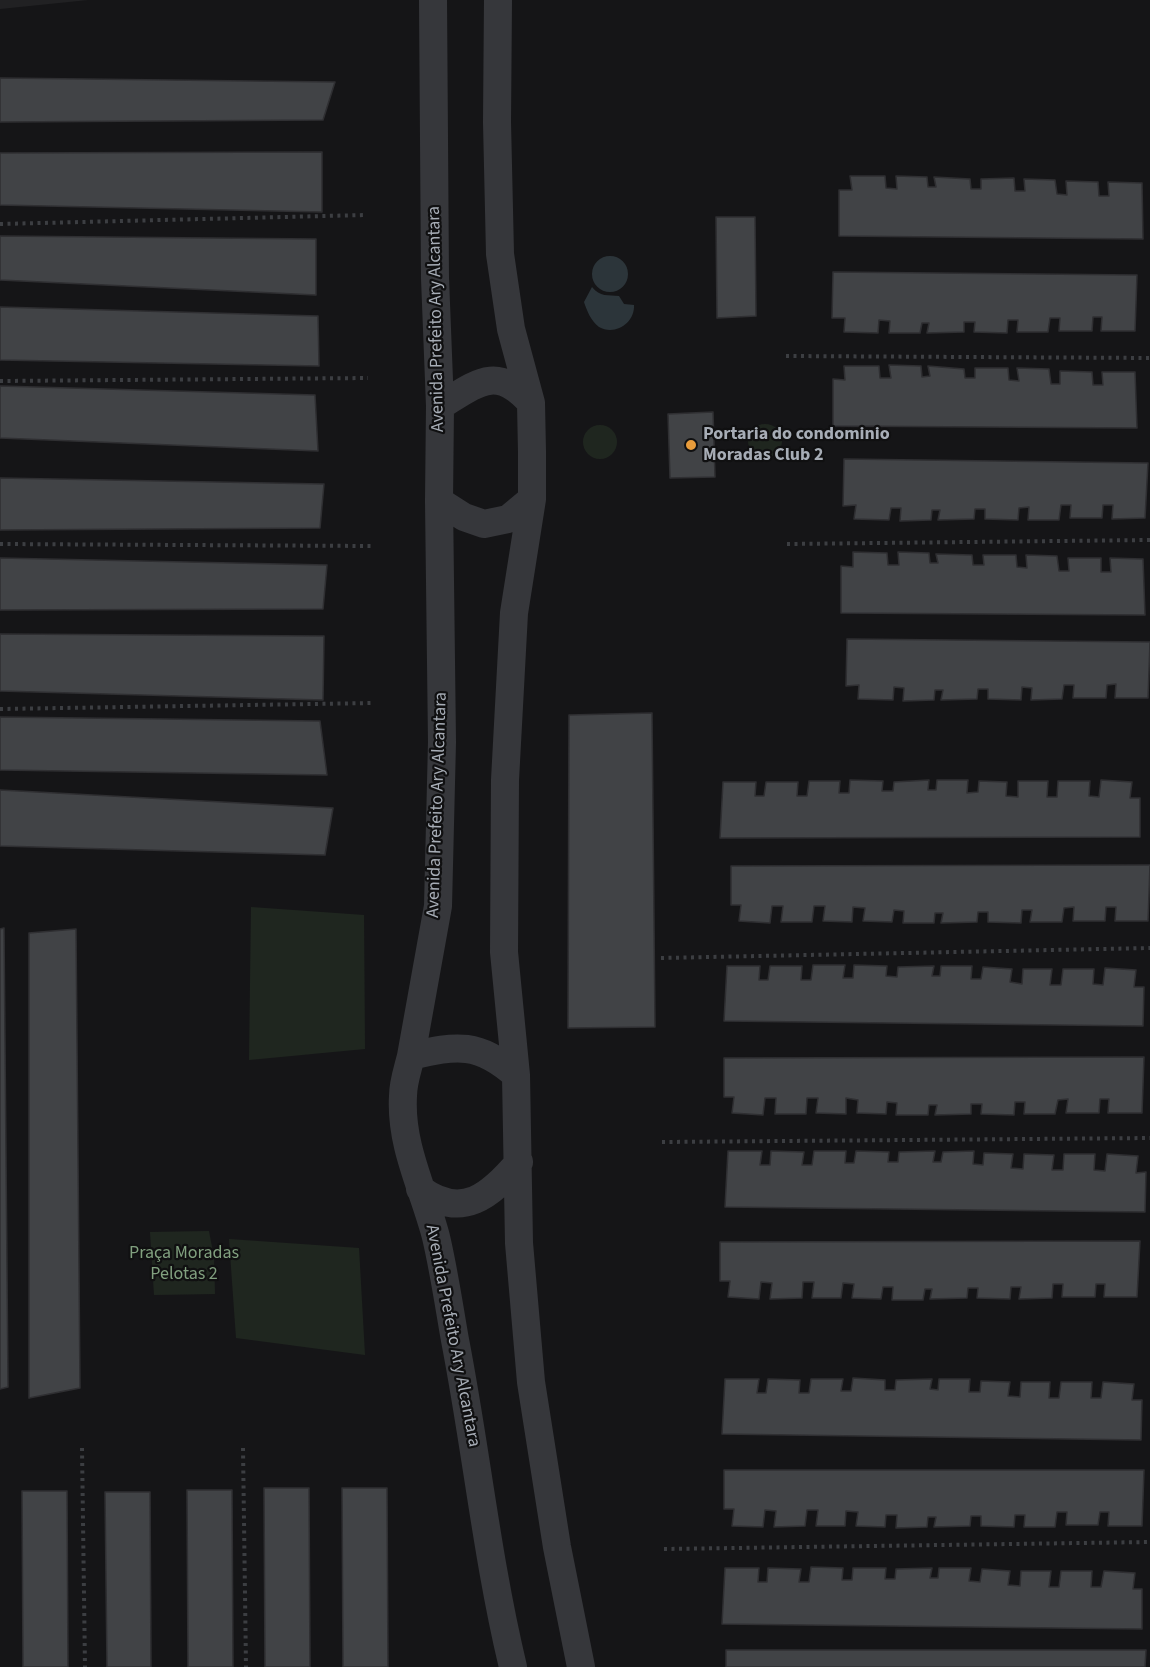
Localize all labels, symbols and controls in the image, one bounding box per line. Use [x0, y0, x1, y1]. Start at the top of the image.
street label: Avenida Prefeito Ary Alcantara [424, 206, 450, 432]
place label: Portaria do condominio Moradas Club 2 [703, 424, 890, 466]
marker: Portaria do condominio Moradas Club 2 [684, 438, 698, 452]
street label: Avenida Prefeito Ary Alcantara [423, 692, 453, 918]
street label: Avenida Prefeito Ary Alcantara [420, 1223, 484, 1449]
park label: Praça Moradas Pelotas 2 [129, 1243, 239, 1286]

